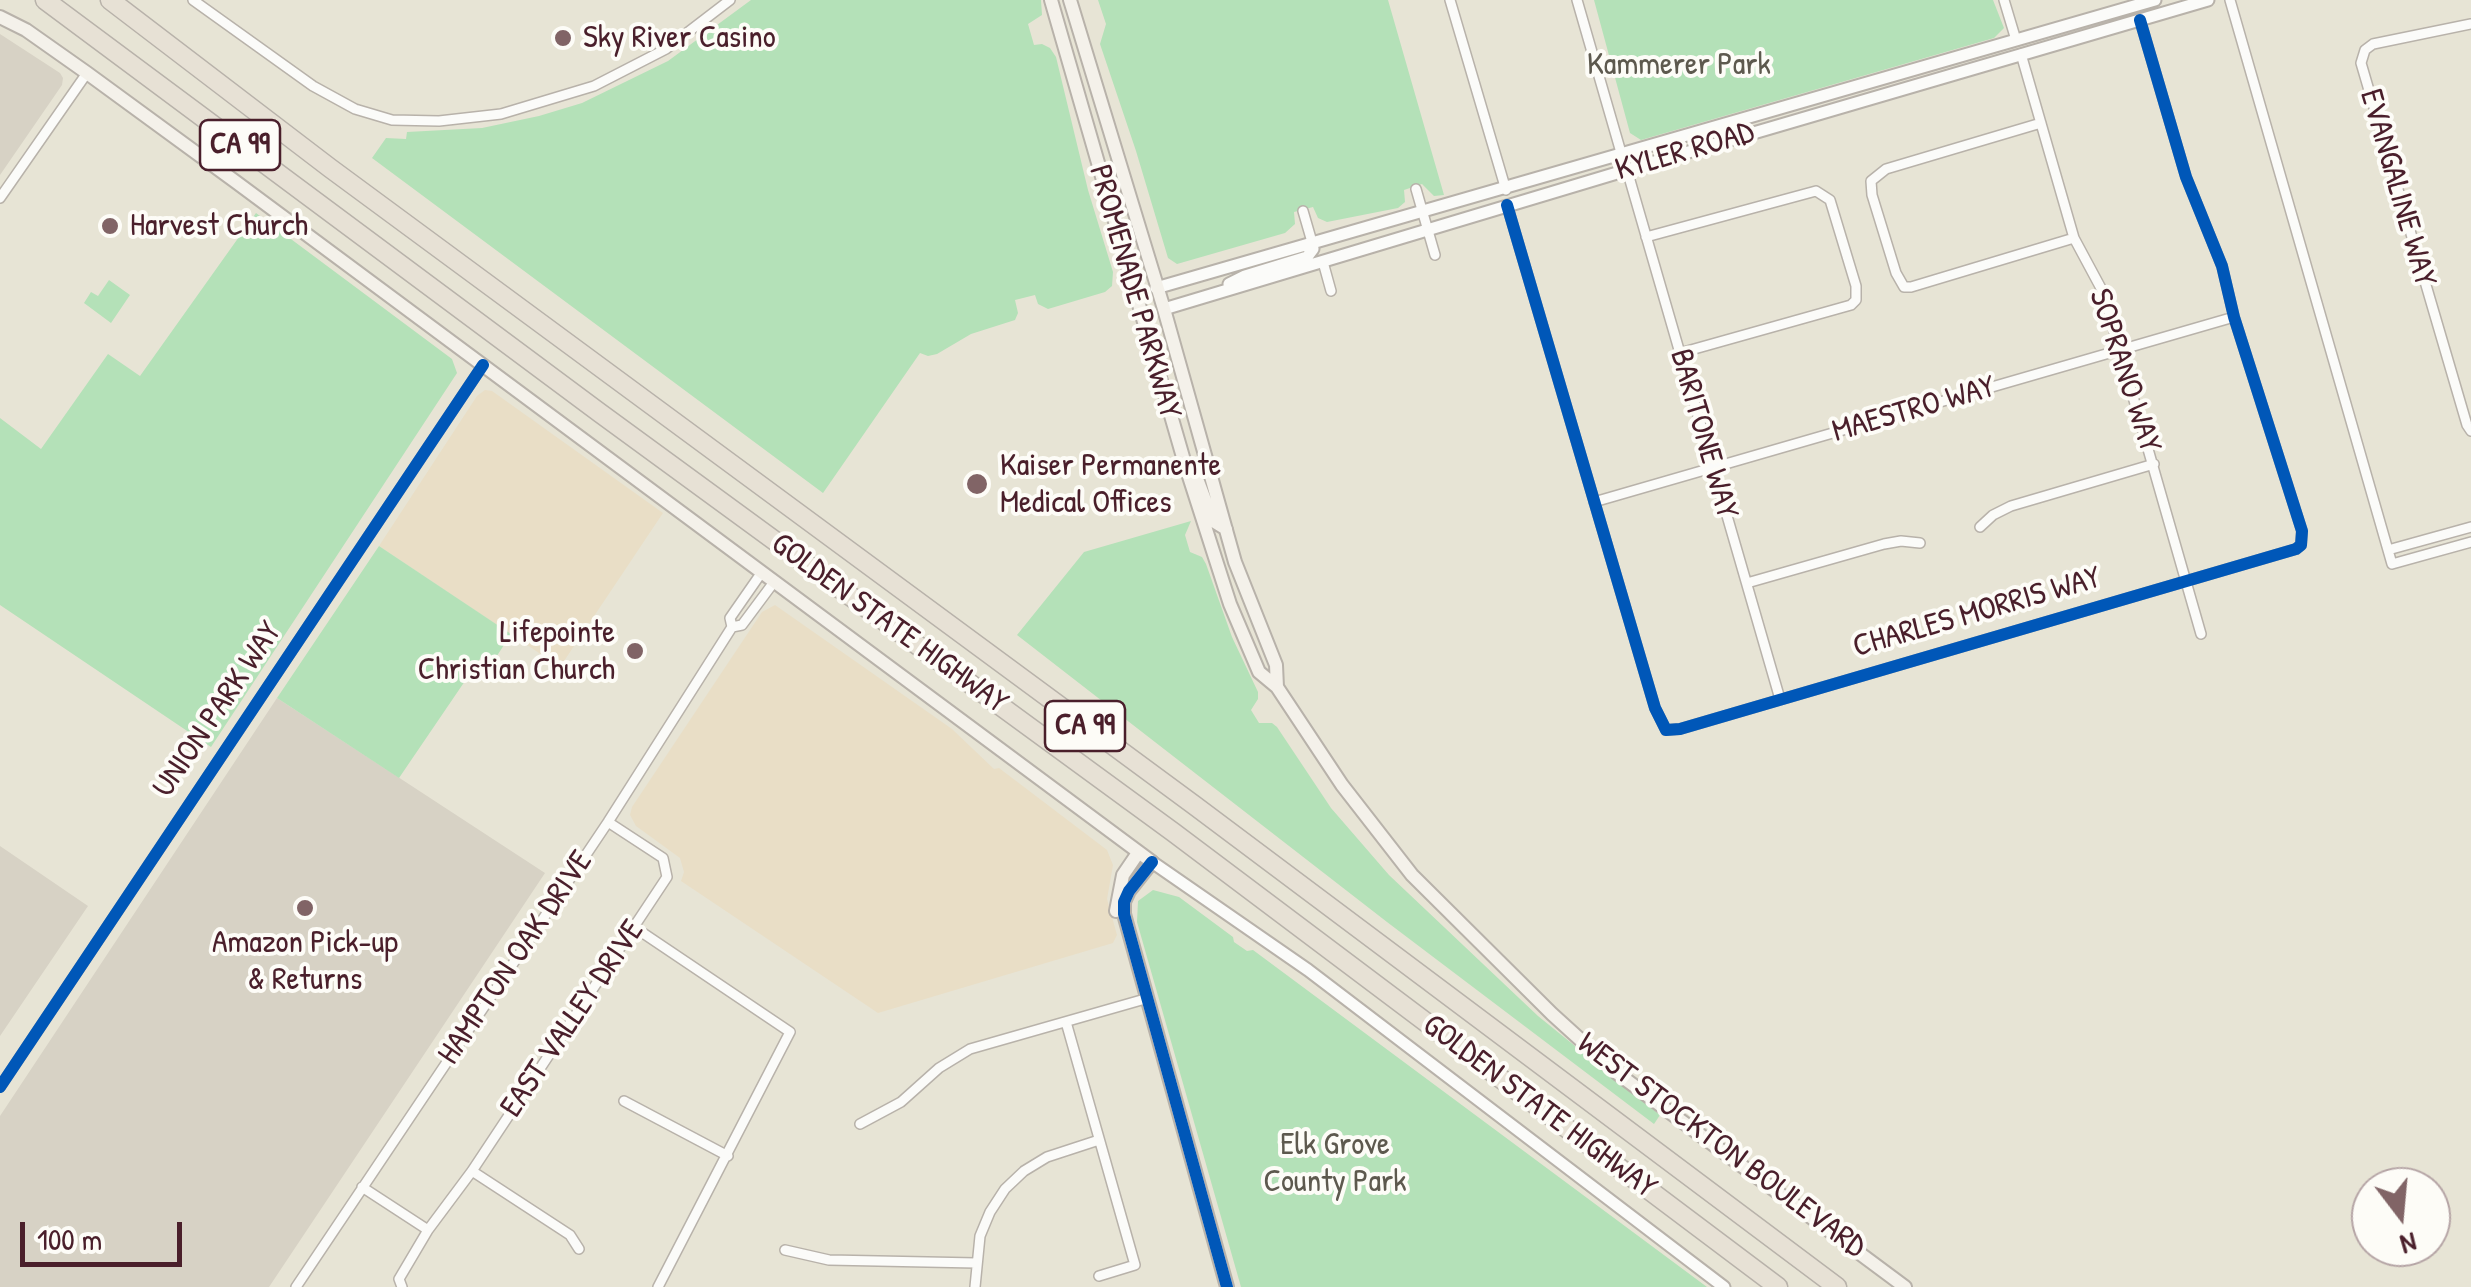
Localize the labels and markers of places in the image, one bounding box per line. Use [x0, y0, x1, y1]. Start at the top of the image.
place label: Sky River Casino [583, 19, 776, 57]
marker: Sky River Casino [552, 27, 574, 49]
place label: Harvest Church [130, 207, 308, 245]
marker: Harvest Church [99, 215, 121, 237]
place label: Kaiser Permanente Medical Offices [1000, 447, 1221, 522]
marker: Kaiser Permanente Medical Offices [964, 471, 990, 497]
place label: Lifepointe Christian Church [418, 614, 615, 689]
marker: Lifepointe Christian Church [624, 640, 646, 662]
marker: Amazon Pick-up & Returns [294, 897, 316, 919]
place label: Amazon Pick-up & Returns [212, 924, 398, 999]

